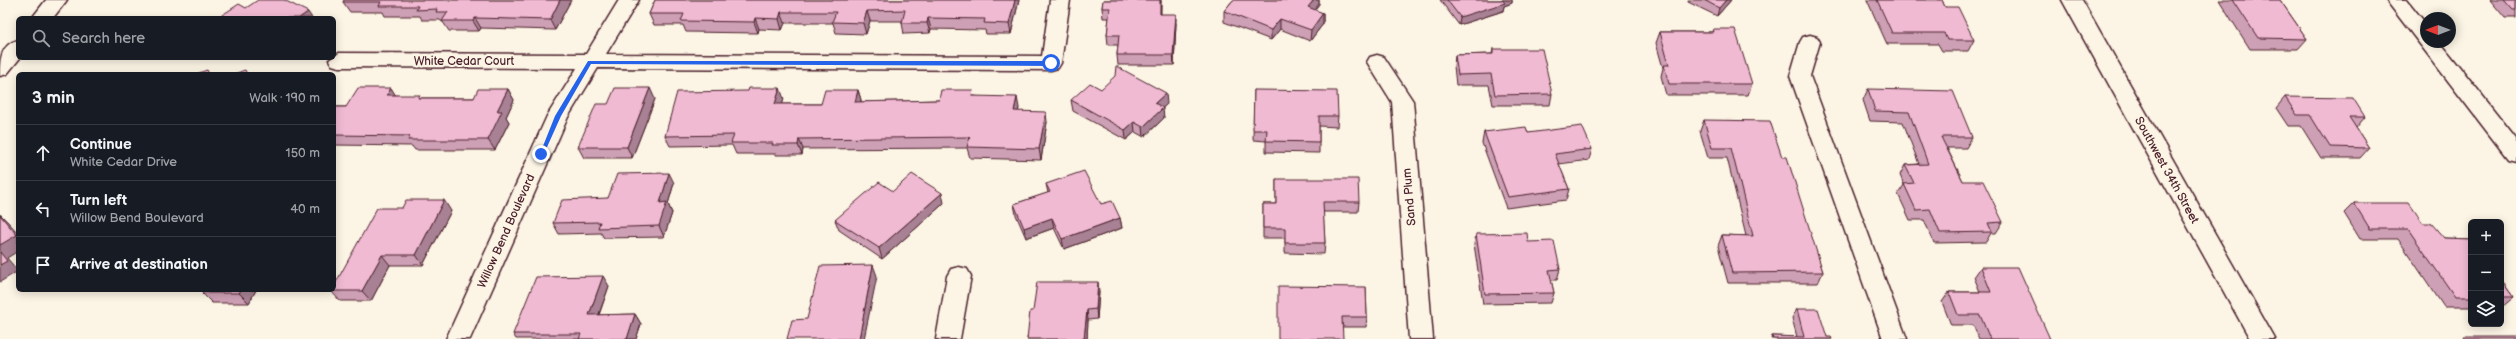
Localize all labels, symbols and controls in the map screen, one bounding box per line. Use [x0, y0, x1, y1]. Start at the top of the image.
north arrow [2420, 12, 2456, 48]
search box [16, 16, 336, 60]
icon: search [30, 27, 52, 49]
text: Search here [62, 29, 145, 48]
street label: White Cedar Court [414, 54, 515, 69]
route start [1042, 54, 1060, 72]
text: 3 min [32, 88, 75, 108]
text: Walk · 190 m [249, 90, 320, 106]
street label: Southwest 34th Street [2131, 114, 2202, 227]
text: Continue [70, 135, 132, 154]
icon: ahead [32, 142, 54, 164]
text: 150 m [286, 145, 320, 161]
route end [532, 145, 550, 163]
text: White Cedar Drive [70, 154, 177, 170]
street label: Sand Plum [1400, 167, 1419, 226]
street label: Willow Bend Boulevard [475, 172, 538, 291]
text: Turn left [70, 191, 127, 210]
icon: left [32, 198, 54, 220]
text: 40 m [290, 201, 320, 217]
text: Willow Bend Boulevard [70, 210, 204, 226]
map controls [2468, 219, 2504, 327]
button: + [2468, 219, 2504, 255]
icon: arrive [32, 254, 54, 276]
text: Arrive at destination [70, 255, 208, 274]
button: − [2468, 255, 2504, 291]
button: layers [2468, 291, 2504, 327]

